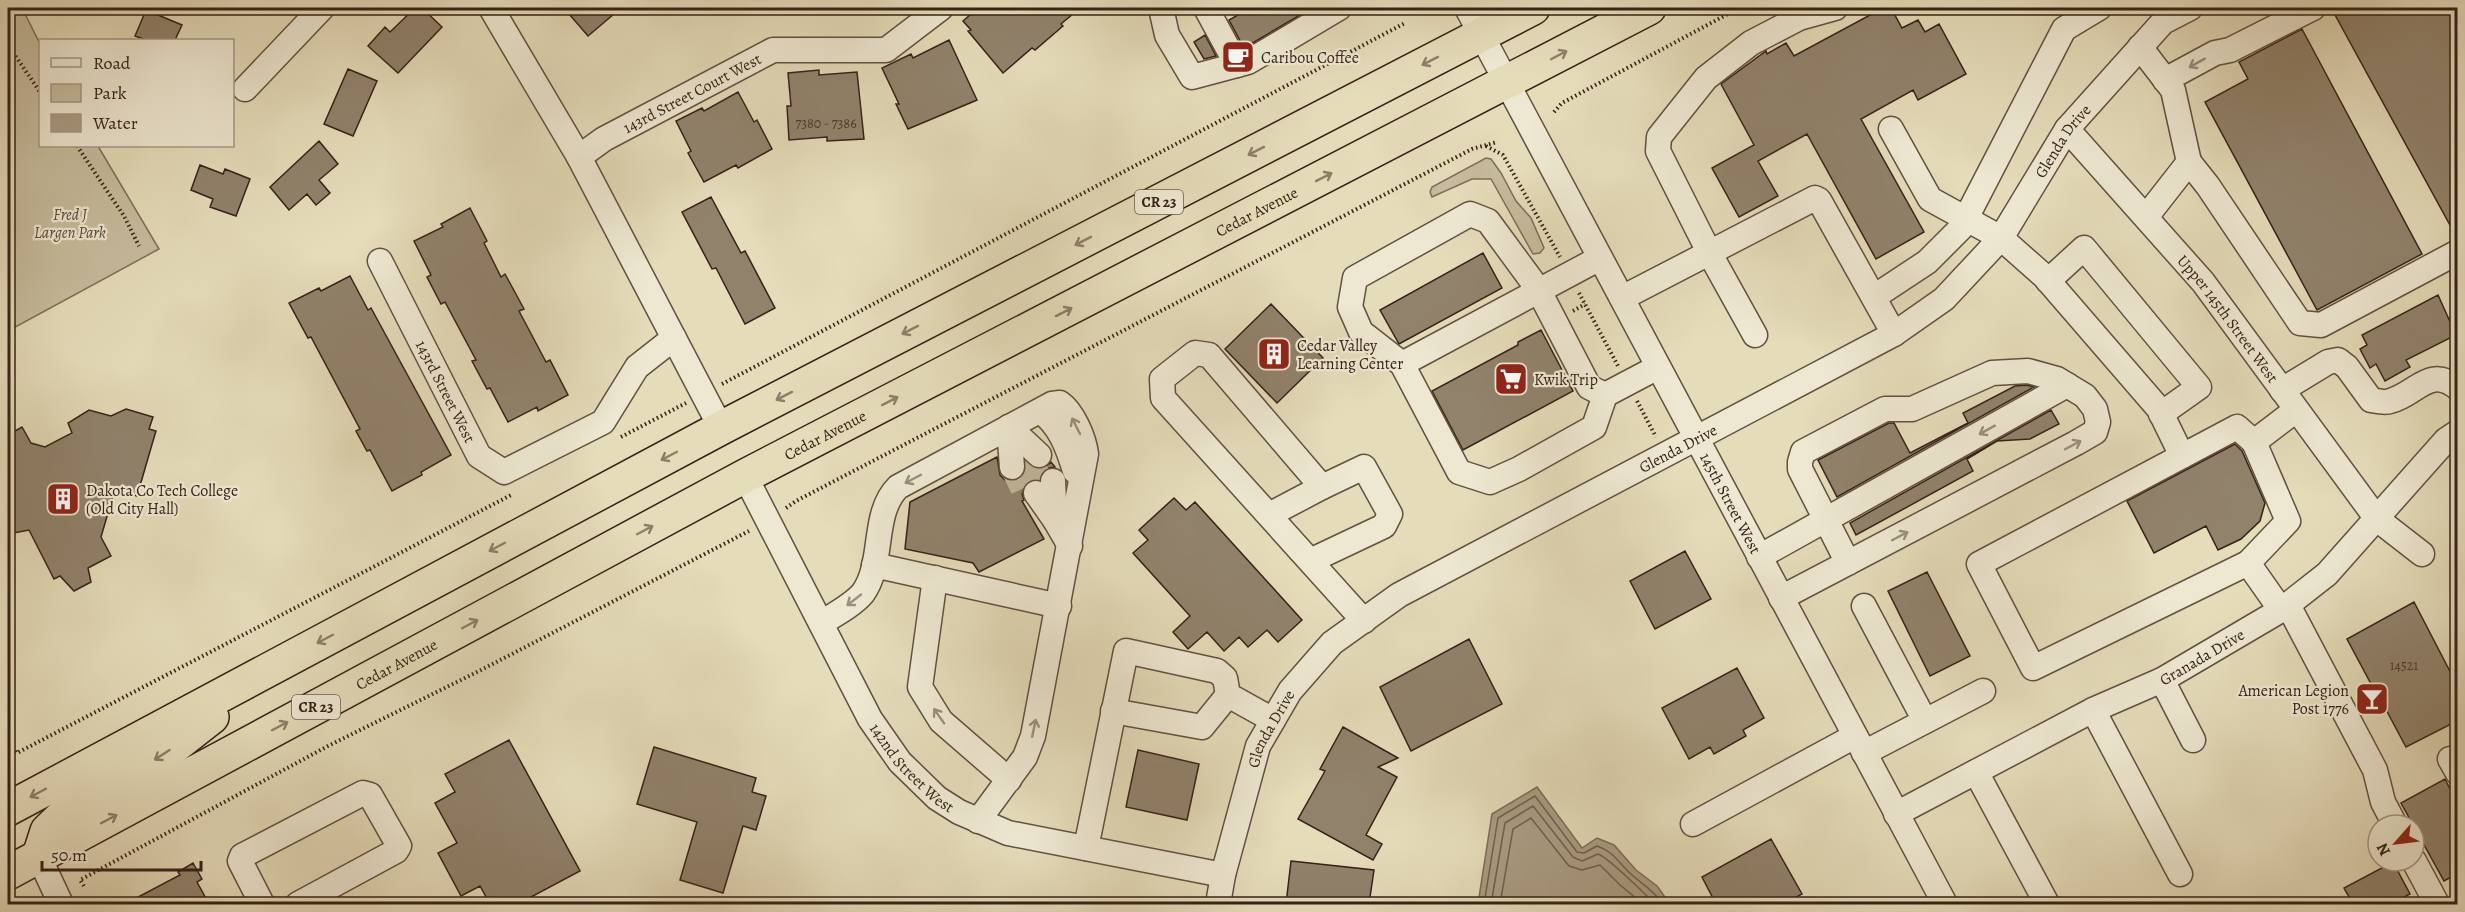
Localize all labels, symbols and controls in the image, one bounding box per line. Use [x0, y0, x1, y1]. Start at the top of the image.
legend [39, 39, 234, 147]
cafe icon: Caribou Coffee [1220, 39, 1256, 75]
place label: Caribou Coffee [1261, 47, 1359, 69]
street label: 143rd Street Court West [619, 48, 765, 139]
one-way arrow [1550, 49, 1567, 61]
text: Road [93, 51, 131, 75]
one-way arrow [1421, 56, 1439, 68]
one-way arrow [2189, 57, 2206, 69]
text: Park [93, 81, 127, 105]
street label: Glenda Drive [2030, 100, 2096, 182]
text: Water [92, 111, 138, 135]
house number: 7380 - 7386 [795, 114, 857, 133]
one-way arrow [1248, 146, 1266, 157]
one-way arrow [1314, 171, 1332, 182]
street label: Cedar Avenue [1212, 182, 1302, 243]
road number: CR 23 [1135, 190, 1183, 214]
park label: Fred J Largen Park [34, 204, 106, 244]
one-way arrow [1075, 236, 1093, 247]
street label: Upper 145th Street West [2172, 250, 2283, 388]
one-way arrow [1054, 305, 1072, 317]
one-way arrow [901, 325, 919, 337]
place label: Cedar Valley Learning Center [1297, 335, 1403, 375]
building icon: Cedar Valley Learning Center [1256, 336, 1292, 372]
street label: 143rd Street West [410, 337, 480, 447]
supermarket icon: Kwik Trip [1493, 361, 1529, 397]
place label: Kwik Trip [1534, 369, 1598, 391]
one-way arrow [775, 391, 793, 402]
one-way arrow [881, 395, 899, 406]
street label: Cedar Avenue [780, 405, 870, 466]
one-way arrow [1069, 417, 1081, 435]
street label: Glenda Drive [1635, 419, 1721, 479]
one-way arrow [1979, 424, 1996, 436]
one-way arrow [2063, 439, 2081, 450]
street label: 145th Street West [1694, 449, 1766, 558]
one-way arrow [661, 451, 679, 462]
one-way arrow [904, 474, 922, 485]
place label: Dakota Co Tech College (Old City Hall) [86, 480, 238, 520]
building icon: Dakota Co Tech College (Old City Hall) [45, 481, 81, 517]
one-way arrow [635, 524, 653, 535]
one-way arrow [1891, 529, 1909, 541]
one-way arrow [489, 542, 507, 554]
one-way arrow [846, 593, 862, 606]
one-way arrow [461, 618, 479, 629]
street label: Granada Drive [2156, 624, 2249, 691]
one-way arrow [317, 634, 335, 645]
street label: Cedar Avenue [352, 634, 442, 696]
house number: 14521 [2390, 656, 2419, 675]
place label: American Legion Post 1776 [2237, 680, 2349, 720]
bar icon: American Legion Post 1776 [2354, 681, 2390, 717]
street label: Glenda Drive [1243, 686, 1300, 770]
road number: CR 23 [292, 695, 340, 719]
one-way arrow [933, 708, 945, 725]
street label: 142nd Street West [864, 719, 958, 818]
one-way arrow [1029, 719, 1040, 738]
one-way arrow [271, 720, 289, 731]
one-way arrow [154, 749, 171, 761]
one-way arrow [30, 787, 47, 799]
one-way arrow [99, 813, 117, 824]
north arrow [2366, 813, 2426, 873]
scale bar [42, 834, 201, 872]
text: N [2371, 839, 2396, 860]
text: 50 m [51, 843, 87, 867]

